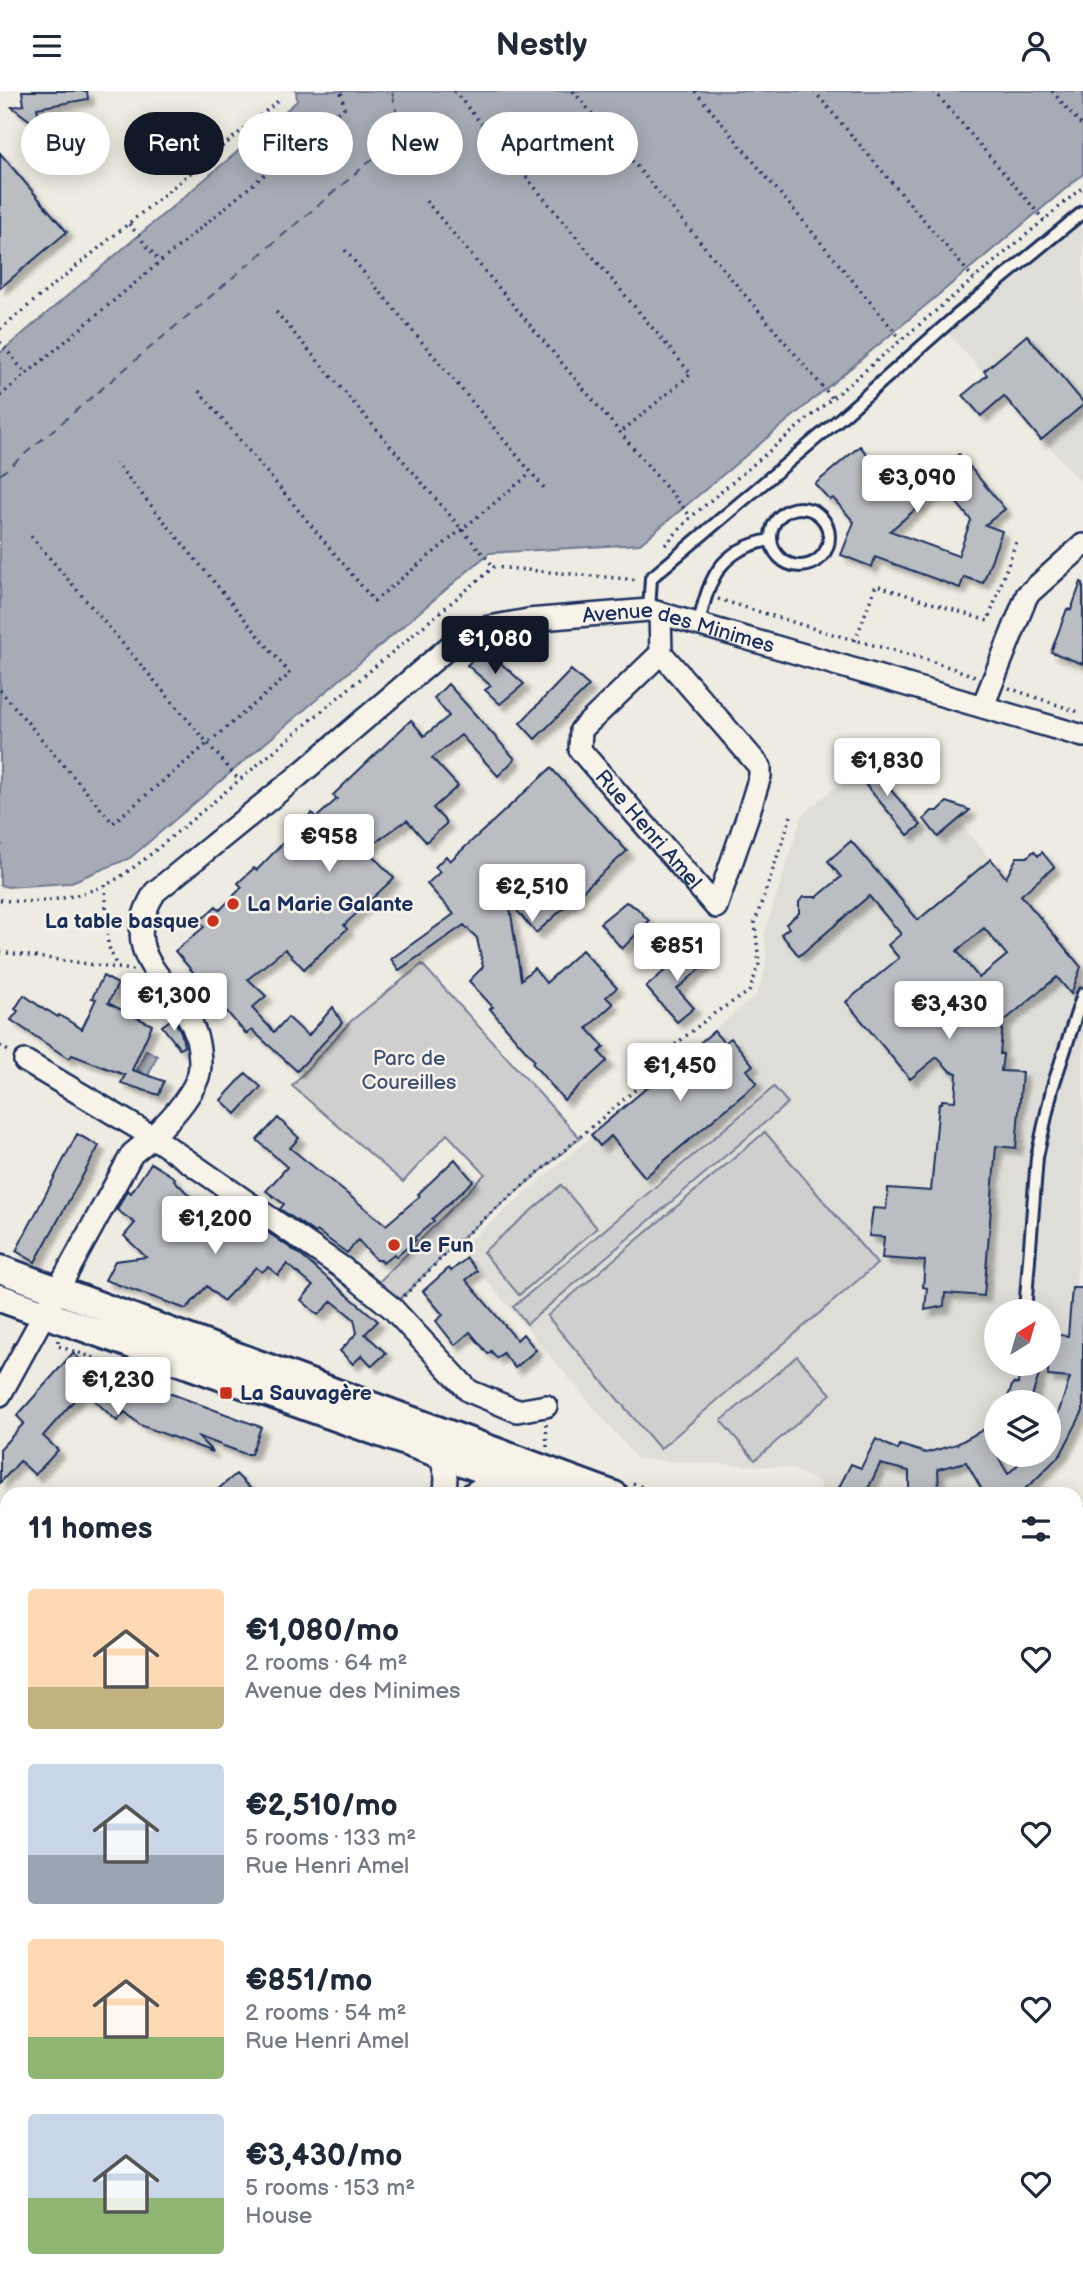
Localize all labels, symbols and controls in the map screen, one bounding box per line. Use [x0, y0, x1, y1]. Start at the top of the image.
text: Nestly [496, 26, 587, 65]
icon: menu [28, 27, 66, 65]
icon: person [1017, 27, 1055, 65]
chip: Buy [21, 112, 110, 175]
chip: Rent [124, 112, 224, 175]
chip: Filters [238, 112, 353, 175]
chip: New [367, 112, 463, 175]
chip: Apartment [477, 112, 638, 175]
pin: €3,090 [860, 455, 974, 515]
text: €3,090 [878, 464, 956, 492]
street label: Avenue des Minimes [582, 598, 777, 659]
pin: €1,080 [438, 617, 552, 676]
text: €1,080 [458, 625, 532, 653]
pin: €1,830 [830, 739, 944, 798]
text: €1,830 [850, 747, 924, 775]
street label: Rue Henri Amel [590, 765, 707, 895]
pin: €958 [288, 815, 370, 874]
text: €958 [300, 823, 358, 851]
pin: €2,510 [475, 865, 589, 924]
text: €2,510 [495, 873, 569, 901]
place label: La Marie Galante [247, 892, 413, 917]
marker: La Marie Galante [225, 896, 241, 912]
place label: La table basque [45, 909, 199, 934]
marker: La table basque [205, 913, 221, 929]
pin: €851 [636, 923, 718, 983]
text: €851 [650, 932, 704, 960]
pin: €1,300 [117, 974, 231, 1033]
pin: €3,430 [892, 981, 1006, 1041]
text: €1,300 [137, 982, 211, 1010]
text: €3,430 [910, 990, 988, 1018]
pin: €1,450 [623, 1044, 737, 1103]
park label: Parc de Coureilles [362, 1046, 456, 1095]
text: €1,450 [643, 1052, 717, 1080]
pin: €1,200 [158, 1197, 272, 1256]
text: €1,200 [178, 1205, 252, 1233]
place label: Le Fun [408, 1233, 474, 1258]
marker: Le Fun [386, 1237, 402, 1253]
north arrow [984, 1299, 1060, 1375]
map controls [984, 1299, 1061, 1467]
pin: €1,230 [61, 1357, 175, 1417]
text: €1,230 [81, 1366, 155, 1394]
place label: La Sauvagère [240, 1381, 372, 1406]
marker: La Sauvagère [218, 1385, 234, 1401]
button: layers [984, 1390, 1061, 1467]
icon: filters [1017, 1510, 1055, 1548]
text: 11 homes [28, 1511, 152, 1547]
text: €1,080/mo [245, 1613, 399, 1649]
icon: home [84, 1617, 168, 1701]
icon: heart [1017, 1640, 1055, 1678]
text: 2 rooms · 64 m² [245, 1649, 407, 1677]
text: Avenue des Minimes [245, 1677, 460, 1705]
text: €2,510/mo [245, 1788, 398, 1824]
icon: home [84, 1792, 168, 1876]
icon: heart [1017, 1815, 1055, 1853]
text: 5 rooms · 133 m² [245, 1824, 416, 1852]
text: Rue Henri Amel [245, 1852, 409, 1880]
text: €851/mo [245, 1963, 372, 1999]
icon: home [84, 1967, 168, 2051]
icon: heart [1017, 1990, 1055, 2028]
text: 2 rooms · 54 m² [245, 1999, 407, 2027]
text: Rue Henri Amel [245, 2027, 409, 2055]
text: €3,430/mo [245, 2138, 402, 2174]
icon: home [84, 2142, 168, 2226]
icon: heart [1017, 2165, 1055, 2203]
text: 5 rooms · 153 m² [245, 2174, 415, 2202]
text: House [245, 2202, 312, 2230]

